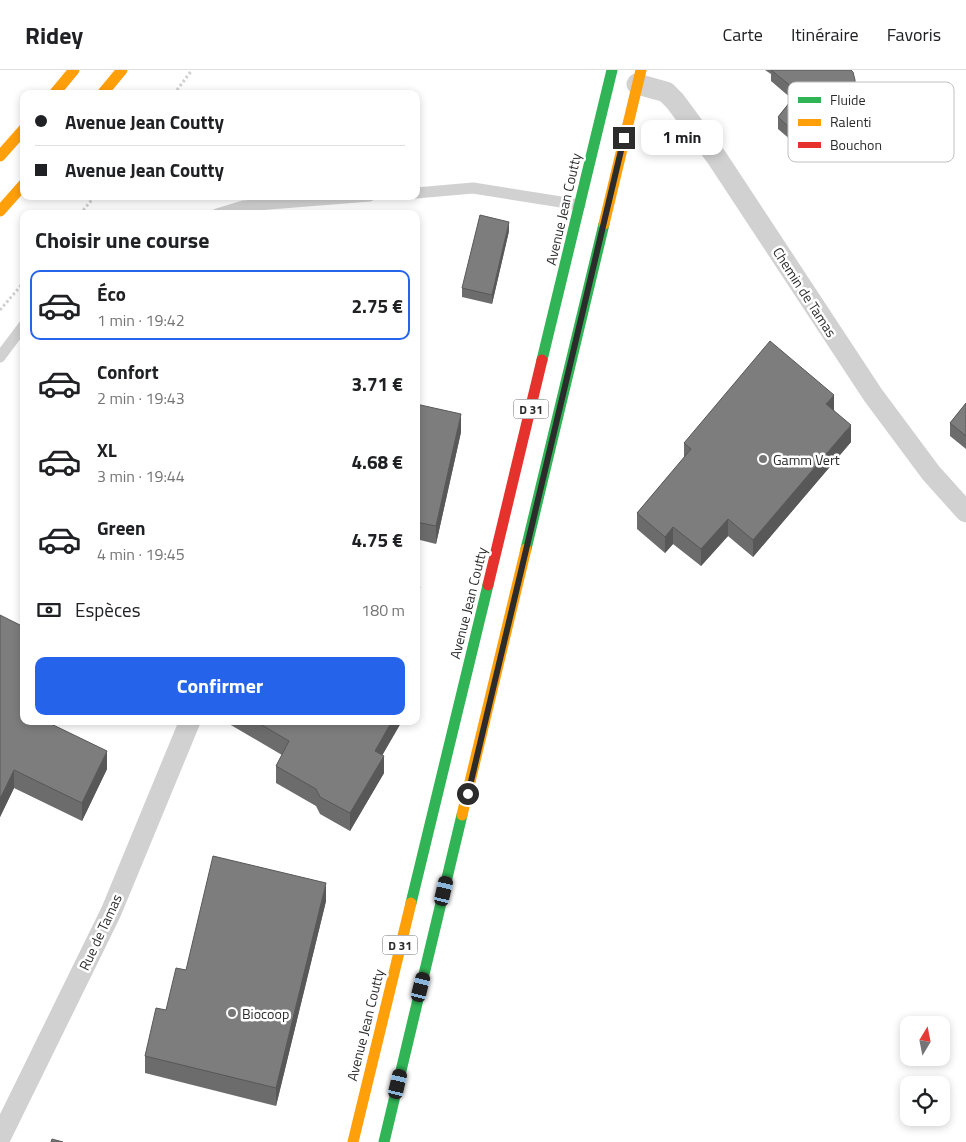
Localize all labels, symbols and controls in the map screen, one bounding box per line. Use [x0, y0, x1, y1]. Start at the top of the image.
text: Ridey [25, 17, 83, 53]
text: Carte [722, 21, 763, 48]
text: Itinéraire [791, 21, 859, 48]
text: Favoris [887, 21, 941, 48]
legend [788, 82, 954, 162]
text: Fluide [830, 89, 866, 110]
text: Avenue Jean Coutty [65, 107, 224, 136]
text: Ralenti [830, 111, 871, 132]
callout: 1 min [642, 120, 724, 156]
text: 1 min [663, 125, 701, 149]
route end [613, 127, 635, 149]
text: Bouchon [830, 134, 882, 155]
street label: Avenue Jean Coutty [540, 151, 586, 267]
text: Avenue Jean Coutty [65, 155, 224, 184]
text: Choisir une course [35, 223, 209, 257]
street label: Chemin de Tamas [768, 243, 842, 341]
text: Éco [97, 279, 126, 308]
icon: car [37, 283, 82, 328]
text: 2.75 € [351, 291, 403, 320]
text: 1 min · 19:42 [97, 308, 185, 332]
text: Confort [97, 357, 159, 386]
icon: car [37, 361, 82, 406]
text: 3.71 € [351, 369, 403, 398]
text: 2 min · 19:43 [97, 386, 185, 410]
road number: D 31 [514, 399, 548, 418]
text: XL [97, 435, 117, 464]
icon: car [37, 439, 82, 484]
text: 4.68 € [351, 447, 403, 476]
place label: Gamm Vert [773, 449, 840, 470]
marker: Gamm Vert [757, 453, 769, 465]
text: 3 min · 19:44 [97, 464, 185, 488]
text: Green [97, 513, 146, 542]
icon: car [37, 517, 82, 562]
text: 4.75 € [351, 525, 403, 554]
text: 4 min · 19:45 [97, 542, 185, 566]
street label: Avenue Jean Coutty [444, 545, 492, 661]
text: Espèces [75, 595, 141, 624]
icon: cash [35, 596, 63, 624]
text: 180 m [361, 598, 405, 622]
button: Confirmer [35, 657, 405, 715]
route start [457, 783, 479, 805]
car [433, 875, 454, 907]
street label: Rue de Tamas [73, 890, 127, 974]
road number: D 31 [382, 936, 418, 954]
street label: Avenue Jean Coutty [341, 967, 389, 1083]
car [410, 971, 431, 1003]
place label: Biocoop [242, 1003, 289, 1024]
marker: Biocoop [226, 1007, 238, 1019]
north arrow [900, 1016, 950, 1066]
map controls [900, 1016, 950, 1126]
car [387, 1068, 408, 1100]
button: locate [900, 1076, 950, 1126]

